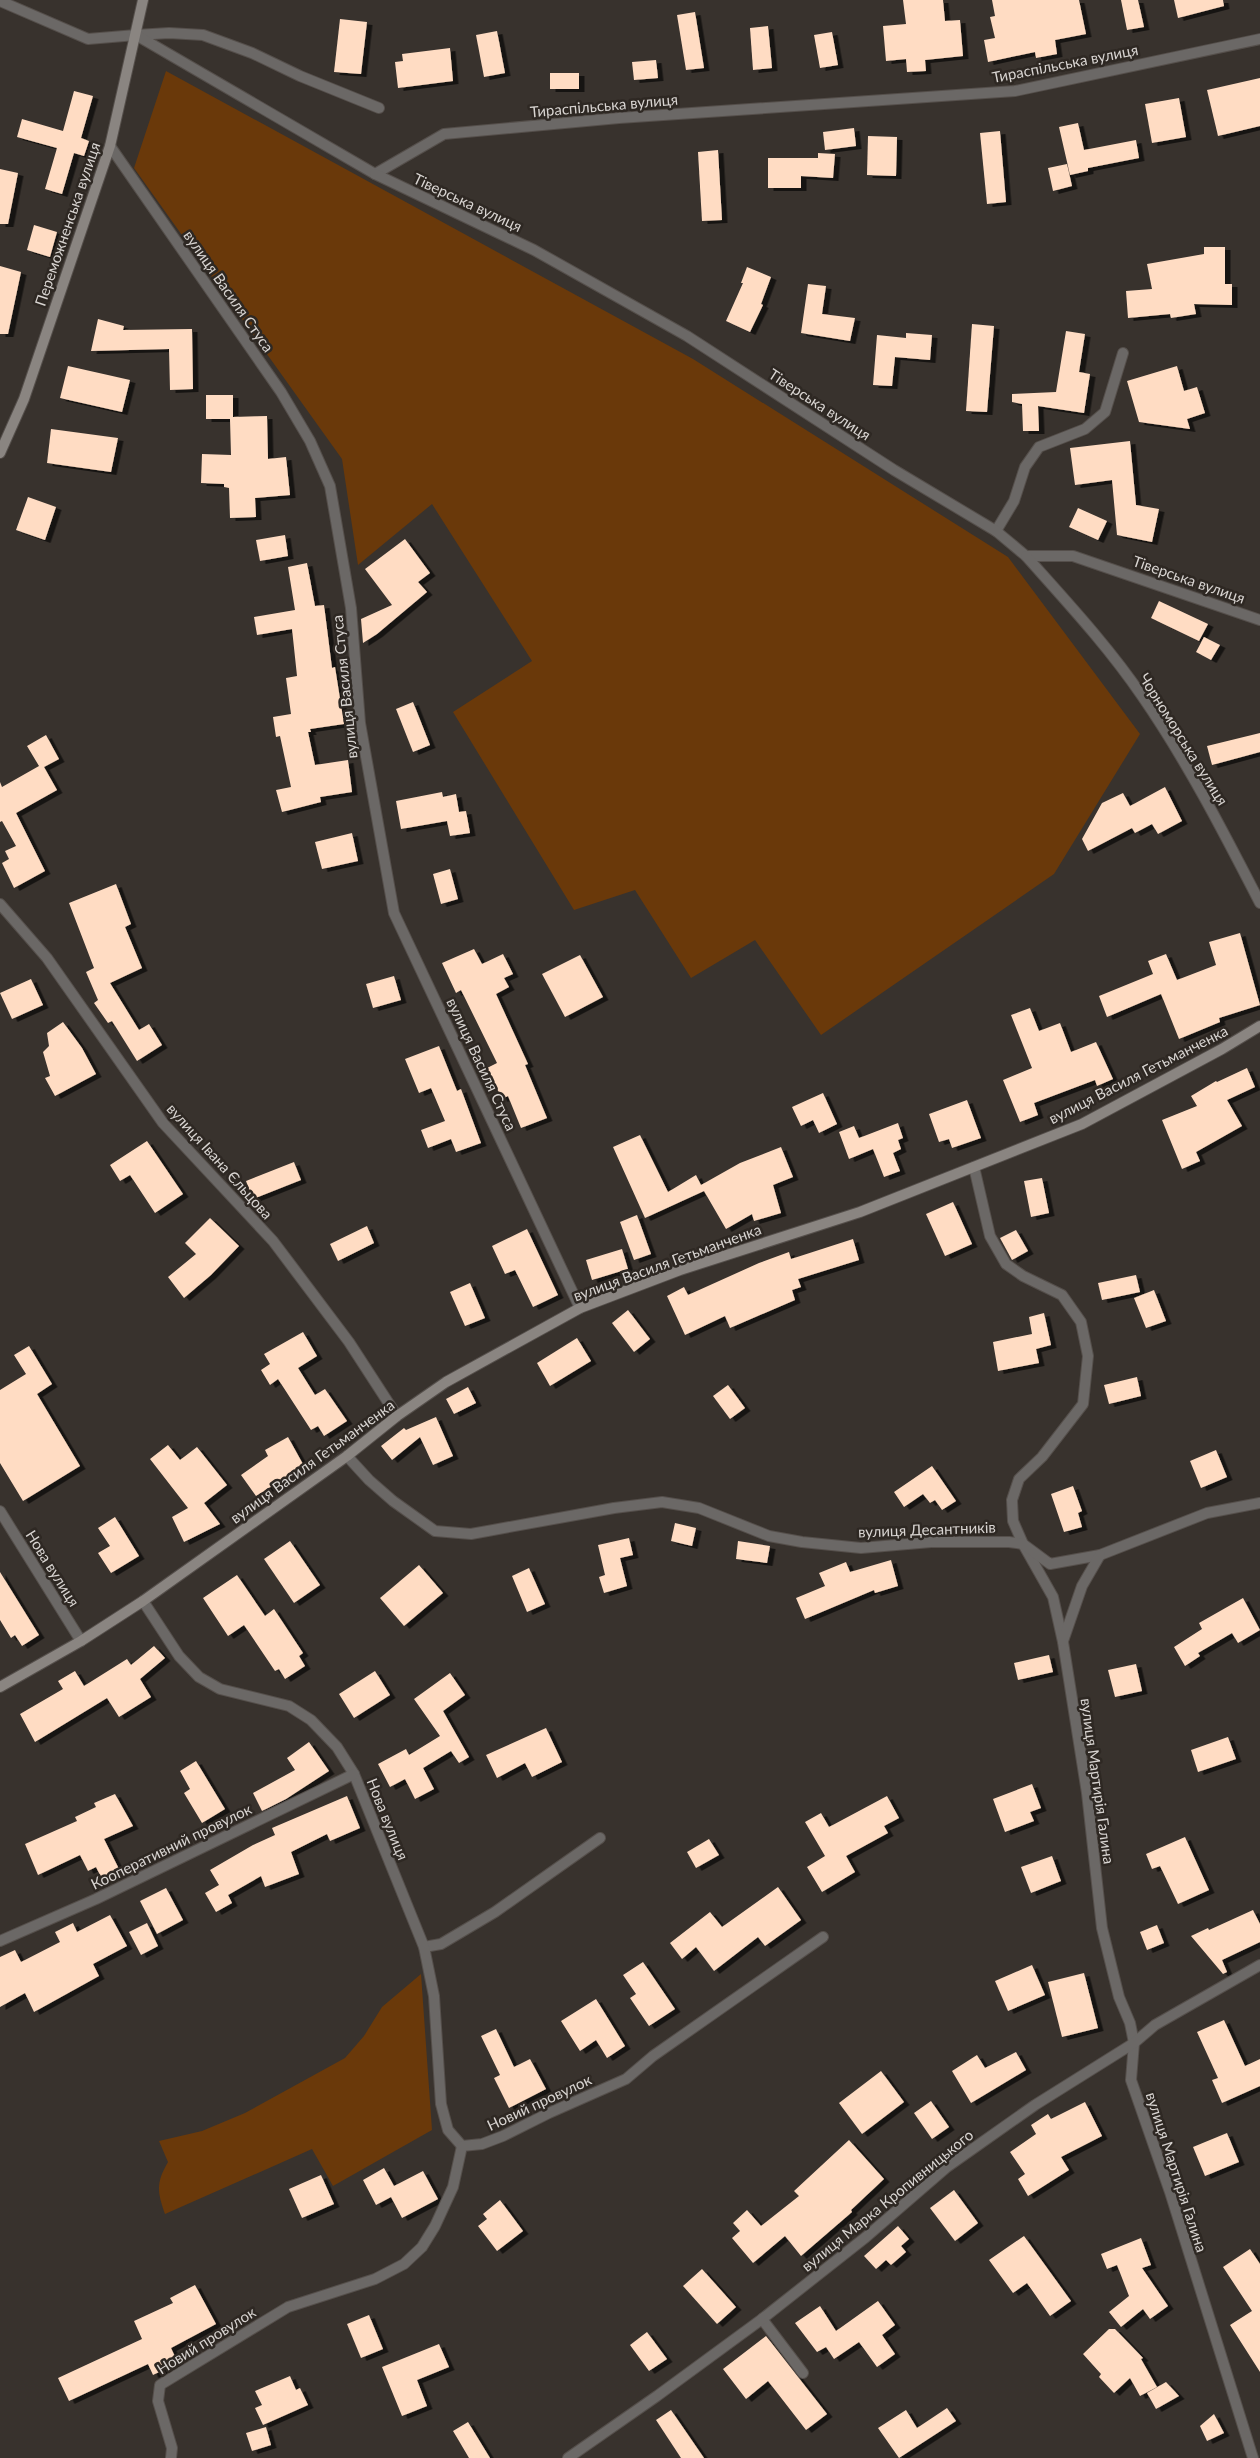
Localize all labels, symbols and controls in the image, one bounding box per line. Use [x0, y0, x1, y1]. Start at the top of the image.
street label: Тираспільська вулиця [990, 40, 1140, 86]
street label: Тираспільська вулиця [529, 90, 679, 120]
street label: Переможненська вулиця [30, 140, 104, 308]
street label: Тіверська вулиця [411, 169, 525, 235]
street label: вулиця Василя Стуса [180, 227, 278, 355]
street label: Тіверська вулиця [766, 364, 874, 444]
street label: Тіверська вулиця [1130, 551, 1248, 607]
street label: вулиця Василя Стуса [328, 614, 360, 760]
street label: Чорноморська вулиця [1136, 670, 1232, 808]
street label: вулиця Василя Стуса [443, 995, 521, 1133]
street label: вулиця Василя Гетьманченка [1045, 1021, 1231, 1127]
street label: вулиця Івана Єльцова [163, 1100, 277, 1222]
street label: вулиця Василя Гетьманченка [571, 1220, 763, 1304]
street label: вулиця Василя Гетьманченка [226, 1395, 398, 1527]
street label: вулиця Десантників [858, 1518, 996, 1540]
street label: Нова вулиця [22, 1526, 84, 1610]
street label: вулиця Мартирія Галина [1077, 1697, 1119, 1865]
street label: Нова вулиця [363, 1775, 413, 1863]
street label: Кооперативний провулок [88, 1799, 254, 1893]
street label: Новий провулок [484, 2070, 594, 2134]
street label: вулиця Мартирія Галина [1143, 2090, 1211, 2254]
street label: вулиця Марка Кропивницького [798, 2125, 976, 2275]
street label: Новий провулок [153, 2302, 259, 2378]

